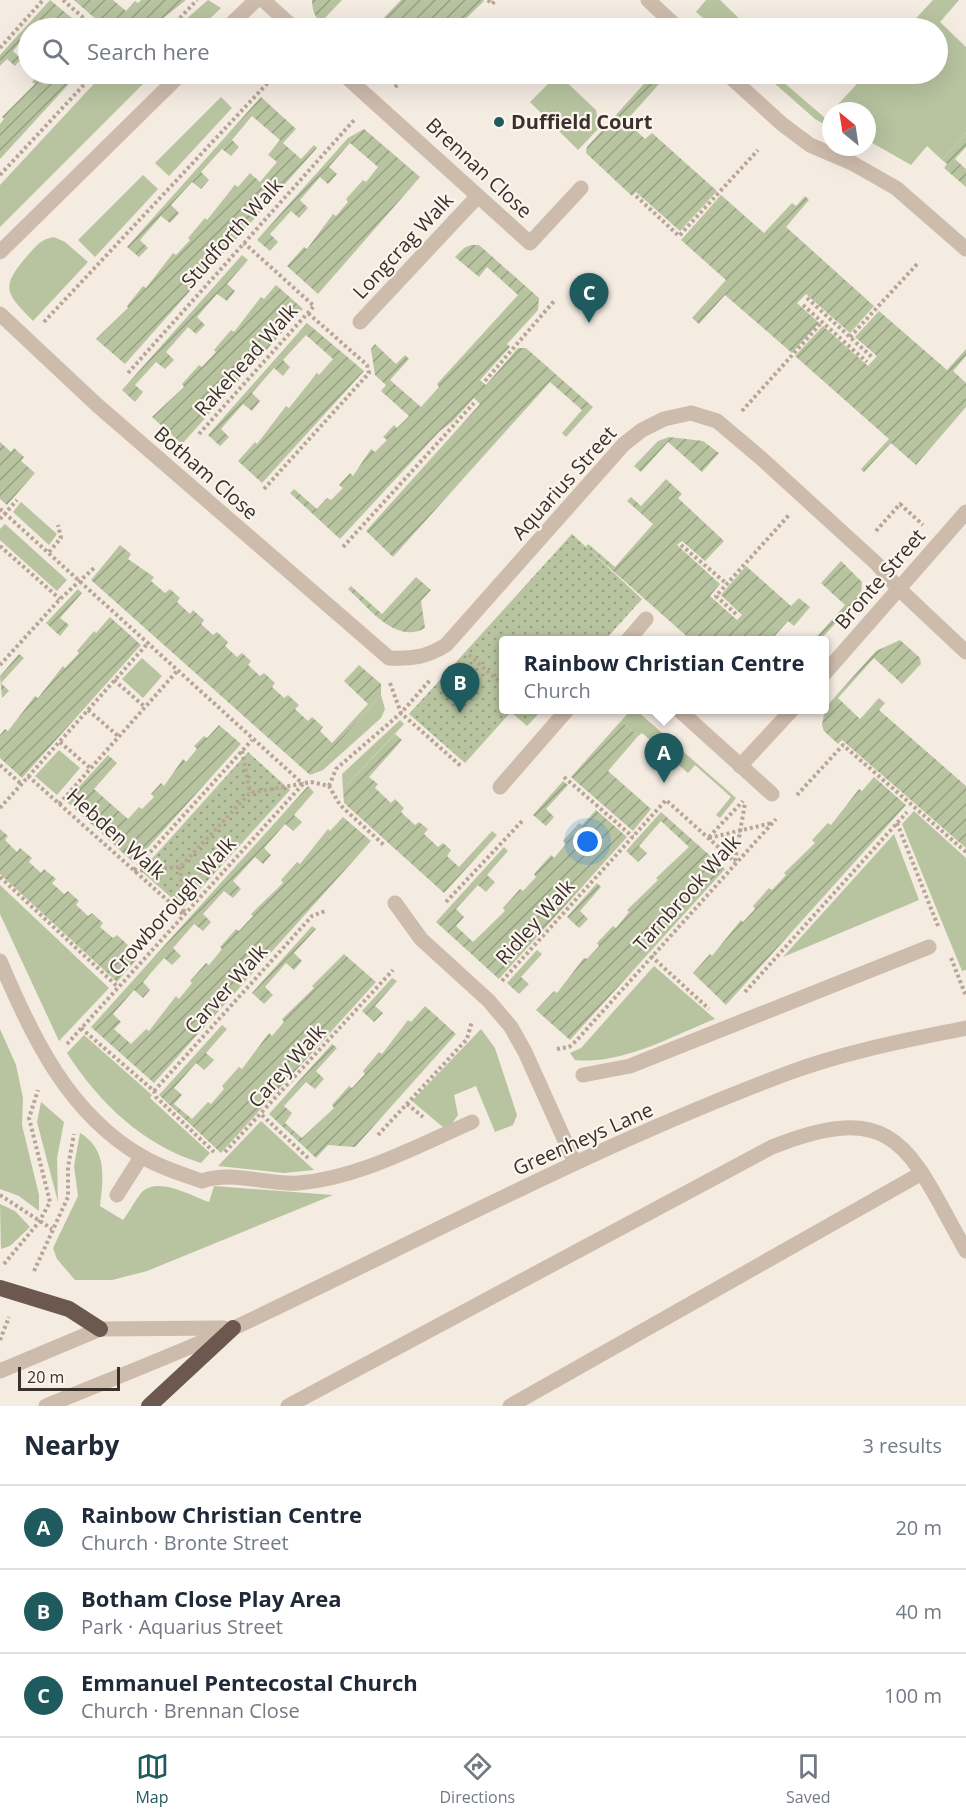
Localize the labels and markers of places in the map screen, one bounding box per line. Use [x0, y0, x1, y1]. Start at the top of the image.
place label: Duffield Court [511, 108, 653, 135]
marker: Duffield Court [492, 115, 506, 129]
pin: C [570, 274, 608, 323]
pin: B [440, 664, 480, 713]
pin: A [644, 734, 684, 783]

